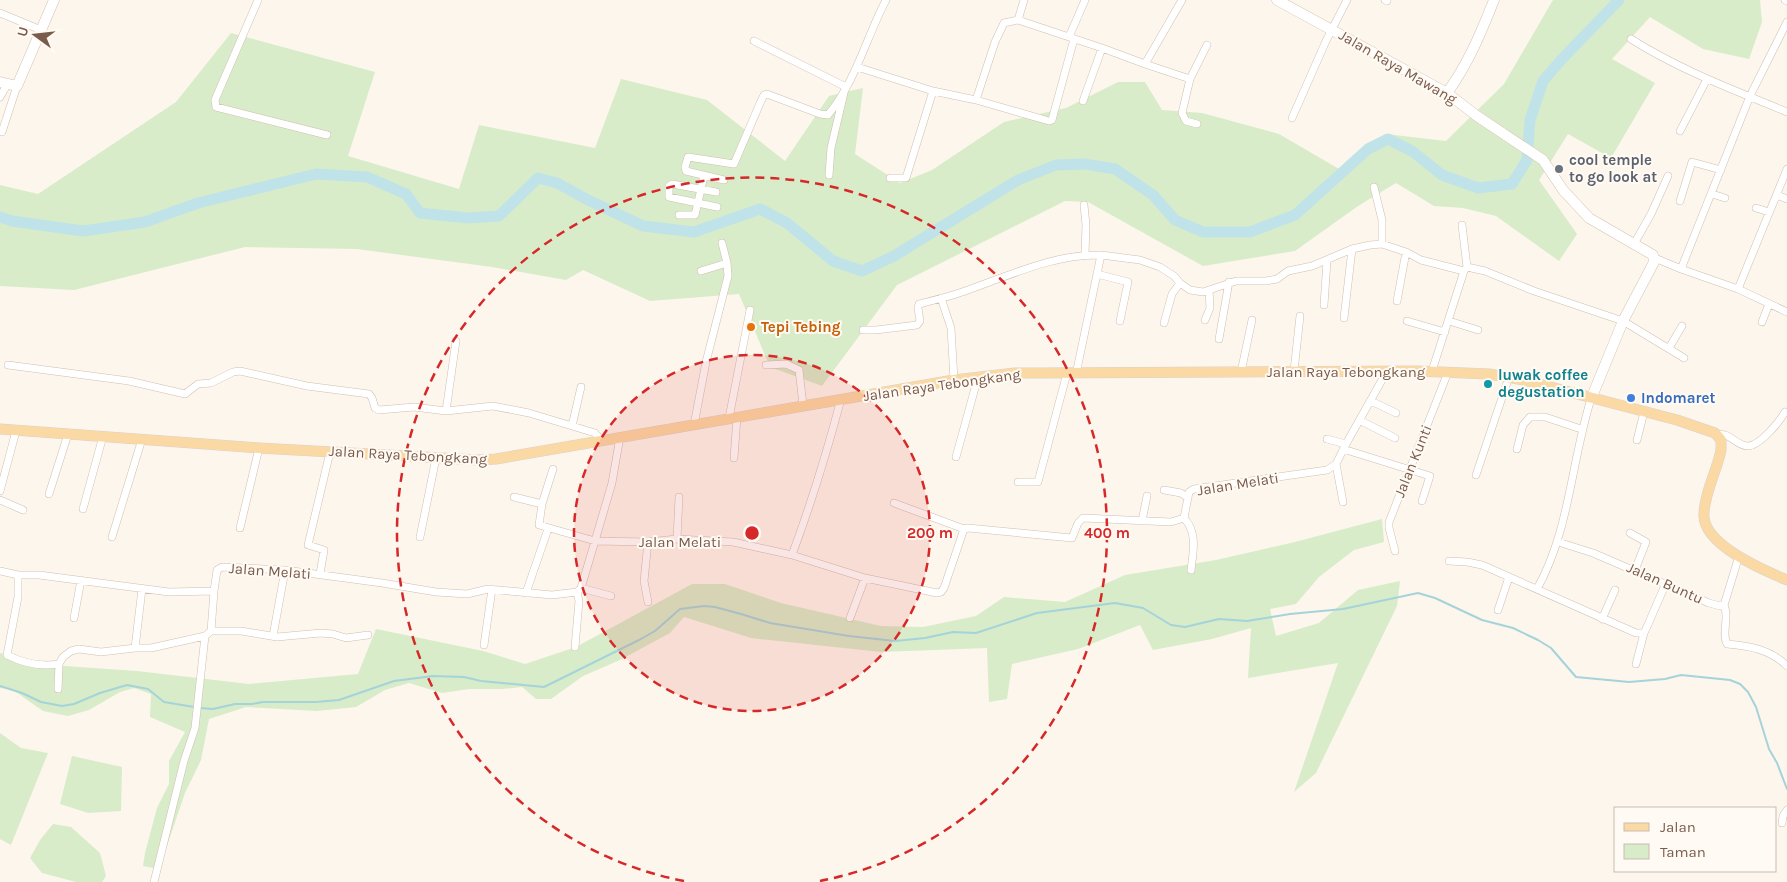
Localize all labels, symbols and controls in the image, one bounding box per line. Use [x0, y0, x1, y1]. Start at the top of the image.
north arrow [10, 10, 60, 60]
text: U [13, 25, 32, 39]
street label: Jalan Raya Mawang [1336, 26, 1461, 108]
place label: cool temple to go look at [1569, 151, 1657, 186]
marker: cool temple to go look at [1553, 163, 1565, 175]
place label: Tepi Tebing [761, 318, 841, 336]
marker: Tepi Tebing [745, 321, 757, 333]
street label: Jalan Raya Tebongkang [1267, 363, 1426, 381]
street label: Jalan Raya Tebongkang [862, 365, 1022, 405]
place label: luwak coffee degustation [1498, 366, 1588, 401]
marker: luwak coffee degustation [1482, 378, 1494, 390]
place label: Indomaret [1641, 389, 1715, 407]
marker: Indomaret [1625, 392, 1637, 404]
street label: Jalan Kunti [1390, 422, 1436, 500]
street label: Jalan Raya Tebongkang [328, 442, 488, 468]
street label: Jalan Melati [1196, 469, 1280, 499]
centre of rings [743, 524, 761, 542]
text: 200 m [907, 524, 953, 542]
text: 400 m [1084, 524, 1130, 542]
street label: Jalan Melati [639, 533, 721, 551]
street label: Jalan Buntu [1624, 558, 1706, 608]
street label: Jalan Melati [228, 559, 312, 583]
legend [1614, 807, 1777, 872]
text: Jalan [1660, 818, 1696, 836]
text: Taman [1660, 843, 1706, 861]

